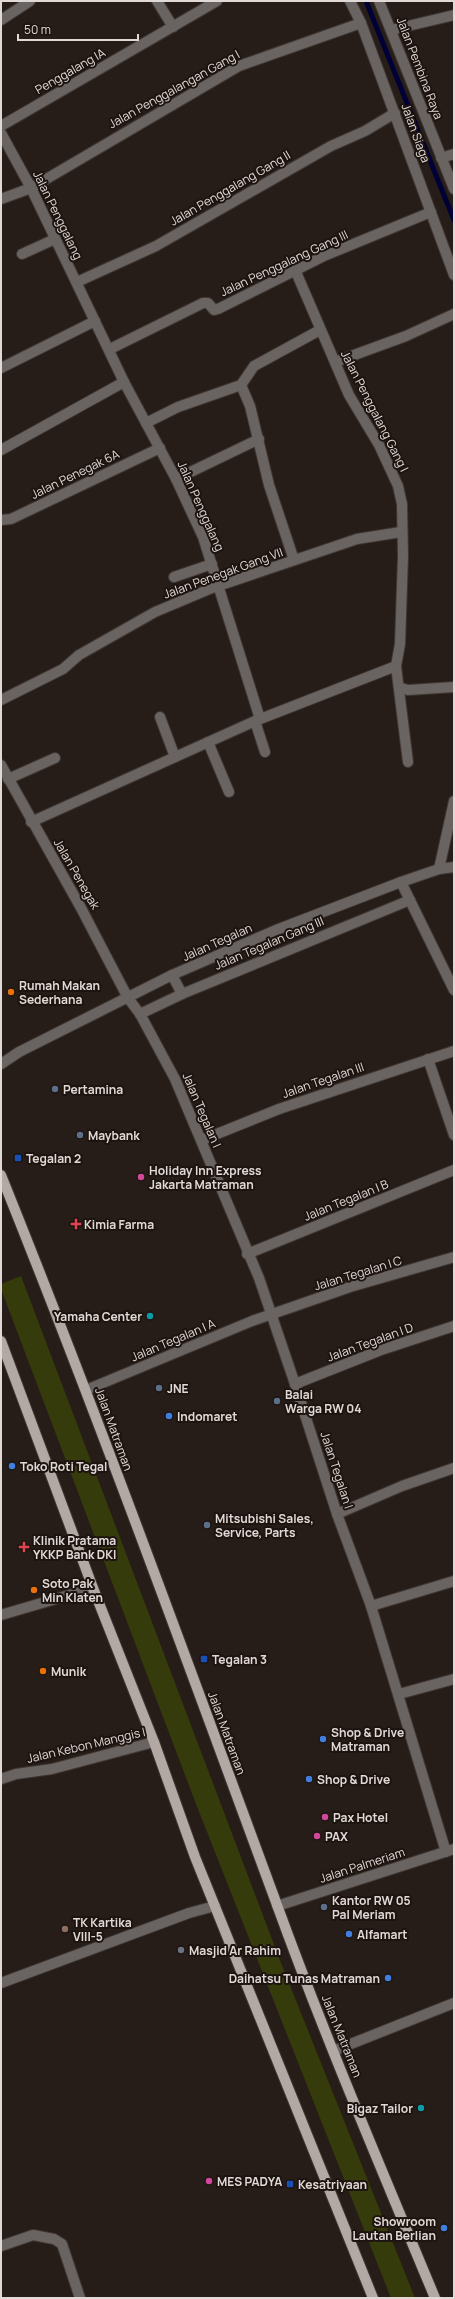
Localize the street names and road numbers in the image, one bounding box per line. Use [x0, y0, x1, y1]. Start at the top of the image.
street label: Jalan Pembina Raya [393, 14, 447, 122]
street label: Penggalang IA [32, 44, 109, 98]
street label: Jalan Penggalangan Gang I [105, 46, 243, 132]
street label: Jalan Siaga [397, 101, 435, 165]
street label: Jalan Penggalang Gang II [167, 146, 293, 230]
street label: Jalan Penggalang [29, 168, 87, 262]
street label: Jalan Penggalang Gang III [217, 226, 351, 300]
street label: Jalan Penggalang Gang I [337, 347, 413, 475]
street label: Jalan Penegak 6A [28, 445, 122, 503]
street label: Jalan Penggalang [174, 458, 228, 554]
street label: Jalan Penegak Gang VII [161, 543, 285, 603]
street label: Jalan Penegak [50, 836, 105, 913]
street label: Jalan Tegalan Gang III [212, 912, 326, 974]
street label: Jalan Tegalan [179, 919, 255, 965]
street label: Jalan Tegalan III [280, 1058, 366, 1102]
street label: Jalan Tegalan I [179, 1070, 225, 1150]
street label: Jalan Tegalan I B [301, 1175, 391, 1225]
street label: Jalan Tegalan I C [312, 1251, 404, 1294]
street label: Jalan Tegalan I A [128, 1314, 218, 1365]
street label: Jalan Tegalan I D [325, 1319, 415, 1365]
street label: Jalan Matraman [91, 1385, 137, 1473]
street label: Jalan Tegalan I [317, 1429, 357, 1511]
street label: Jalan Matraman [204, 1689, 250, 1777]
street label: Jalan Kebon Manggis I [25, 1723, 147, 1767]
street label: Jalan Palmeriam [317, 1843, 407, 1887]
street label: Jalan Matraman [318, 1992, 366, 2080]

